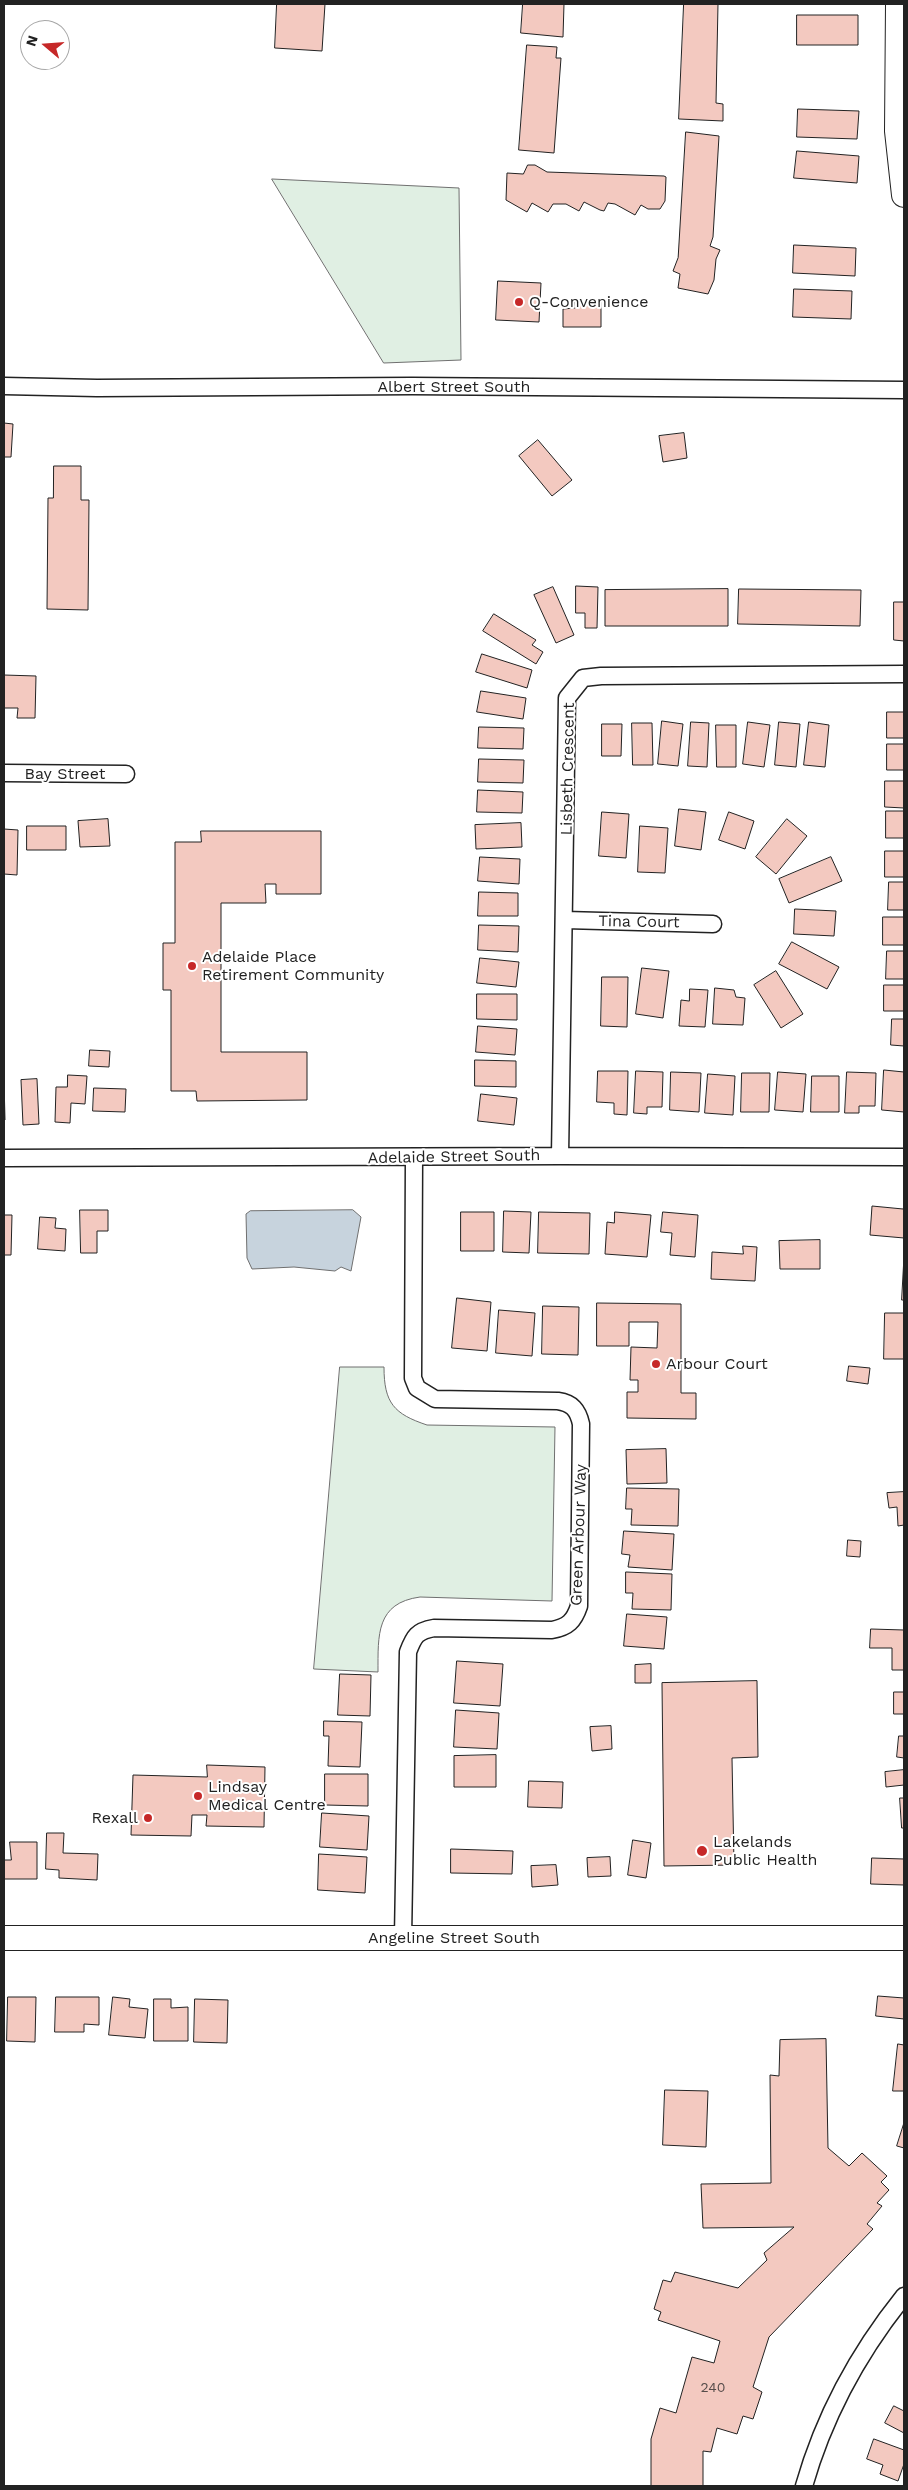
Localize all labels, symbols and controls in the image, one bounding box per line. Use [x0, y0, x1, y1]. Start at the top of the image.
north arrow [20, 20, 70, 70]
text: N [22, 33, 41, 48]
place label: Q-Convenience [529, 292, 648, 312]
marker: Q-Convenience [513, 296, 525, 308]
street label: Albert Street South [378, 377, 530, 397]
street label: Lisbeth Crescent [557, 702, 579, 836]
street label: Bay Street [25, 764, 105, 784]
street label: Tina Court [598, 912, 680, 932]
place label: Adelaide Place Retirement Community [202, 947, 384, 985]
marker: Adelaide Place Retirement Community [186, 960, 198, 972]
street label: Adelaide Street South [368, 1146, 540, 1168]
place label: Arbour Court [666, 1354, 768, 1374]
marker: Arbour Court [650, 1358, 662, 1370]
street label: Green Arbour Way [567, 1464, 591, 1606]
place label: Lindsay Medical Centre [208, 1777, 326, 1815]
marker: Lindsay Medical Centre [192, 1790, 204, 1802]
place label: Rexall [92, 1808, 138, 1828]
marker: Rexall [142, 1812, 154, 1824]
place label: Lakelands Public Health [713, 1832, 817, 1870]
marker: Lakelands Public Health [695, 1844, 709, 1858]
street label: Angeline Street South [368, 1928, 540, 1948]
house number: 240 [700, 2380, 726, 2396]

